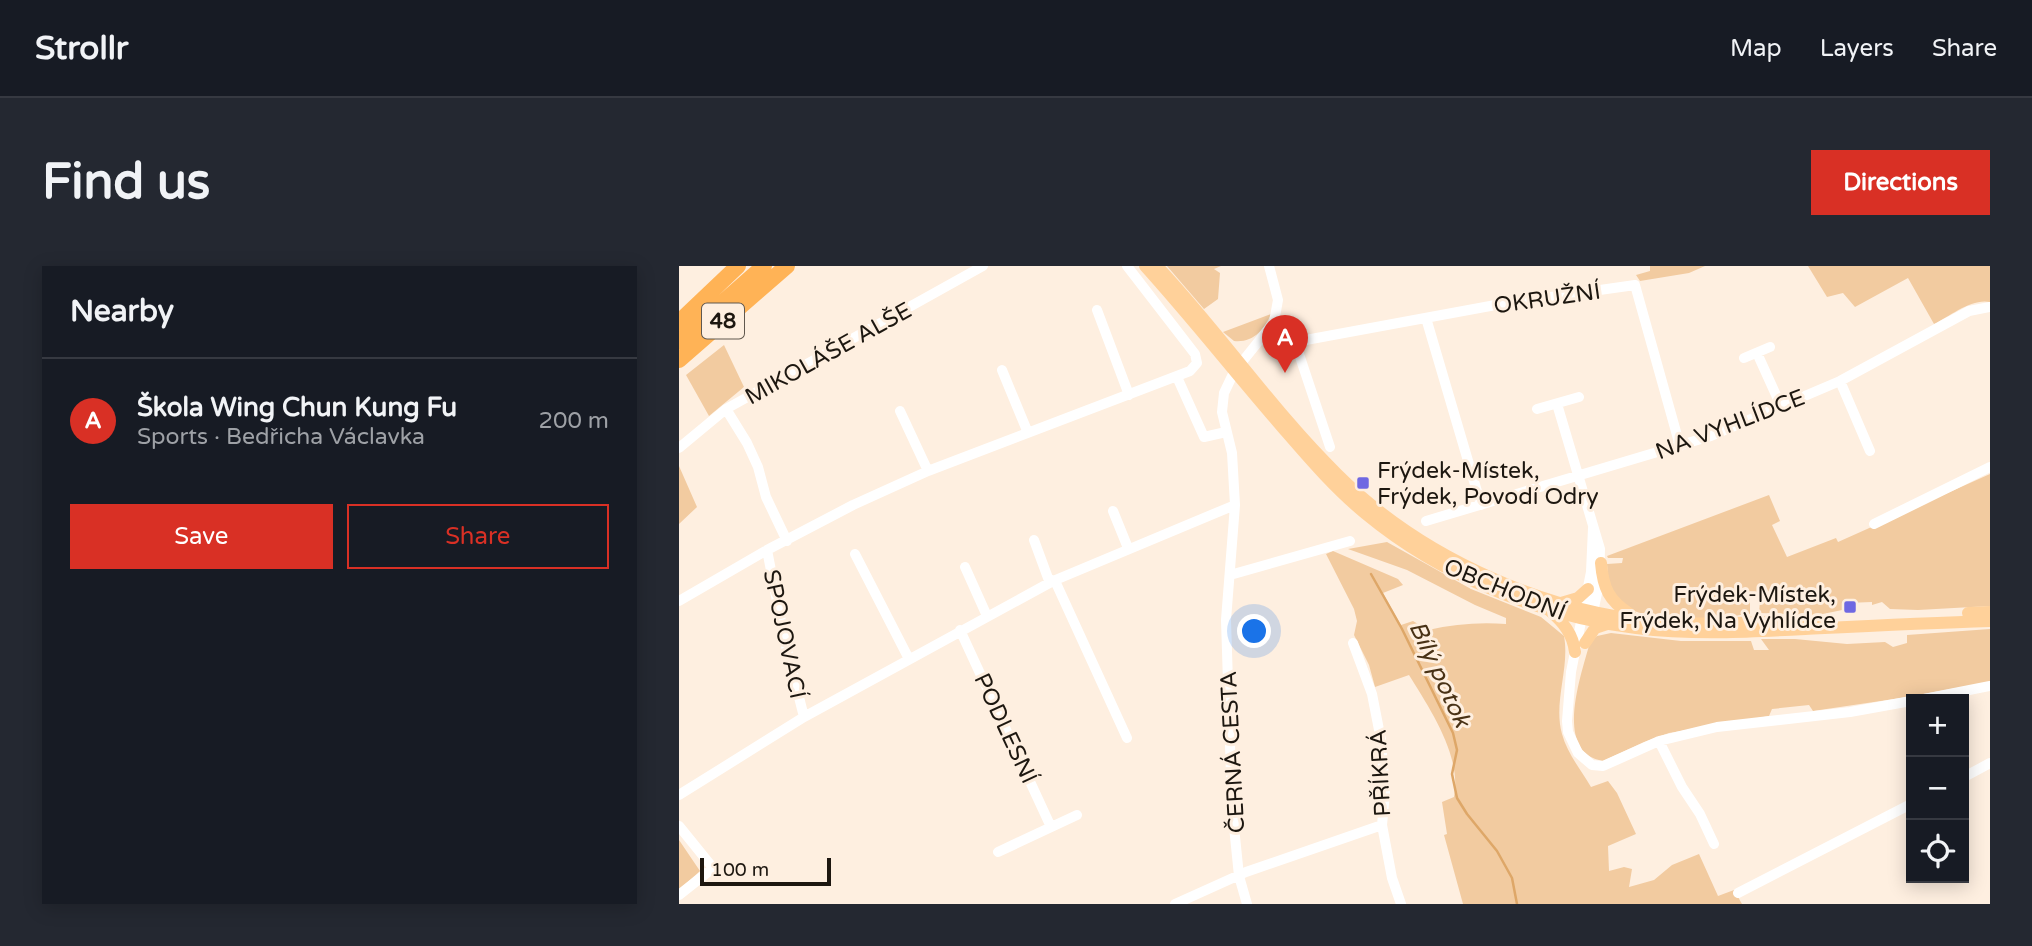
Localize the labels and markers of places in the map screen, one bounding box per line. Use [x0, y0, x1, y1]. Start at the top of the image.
pin: A [1262, 315, 1308, 373]
place label: Frýdek-Místek, Frýdek, Povodí Odry [1377, 457, 1599, 511]
marker: Frýdek-Místek, Frýdek, Povodí Odry [1355, 475, 1371, 491]
place label: Frýdek-Místek, Frýdek, Na Vyhlídce [1619, 581, 1836, 635]
marker: Frýdek-Místek, Frýdek, Na Vyhlídce [1842, 599, 1858, 615]

